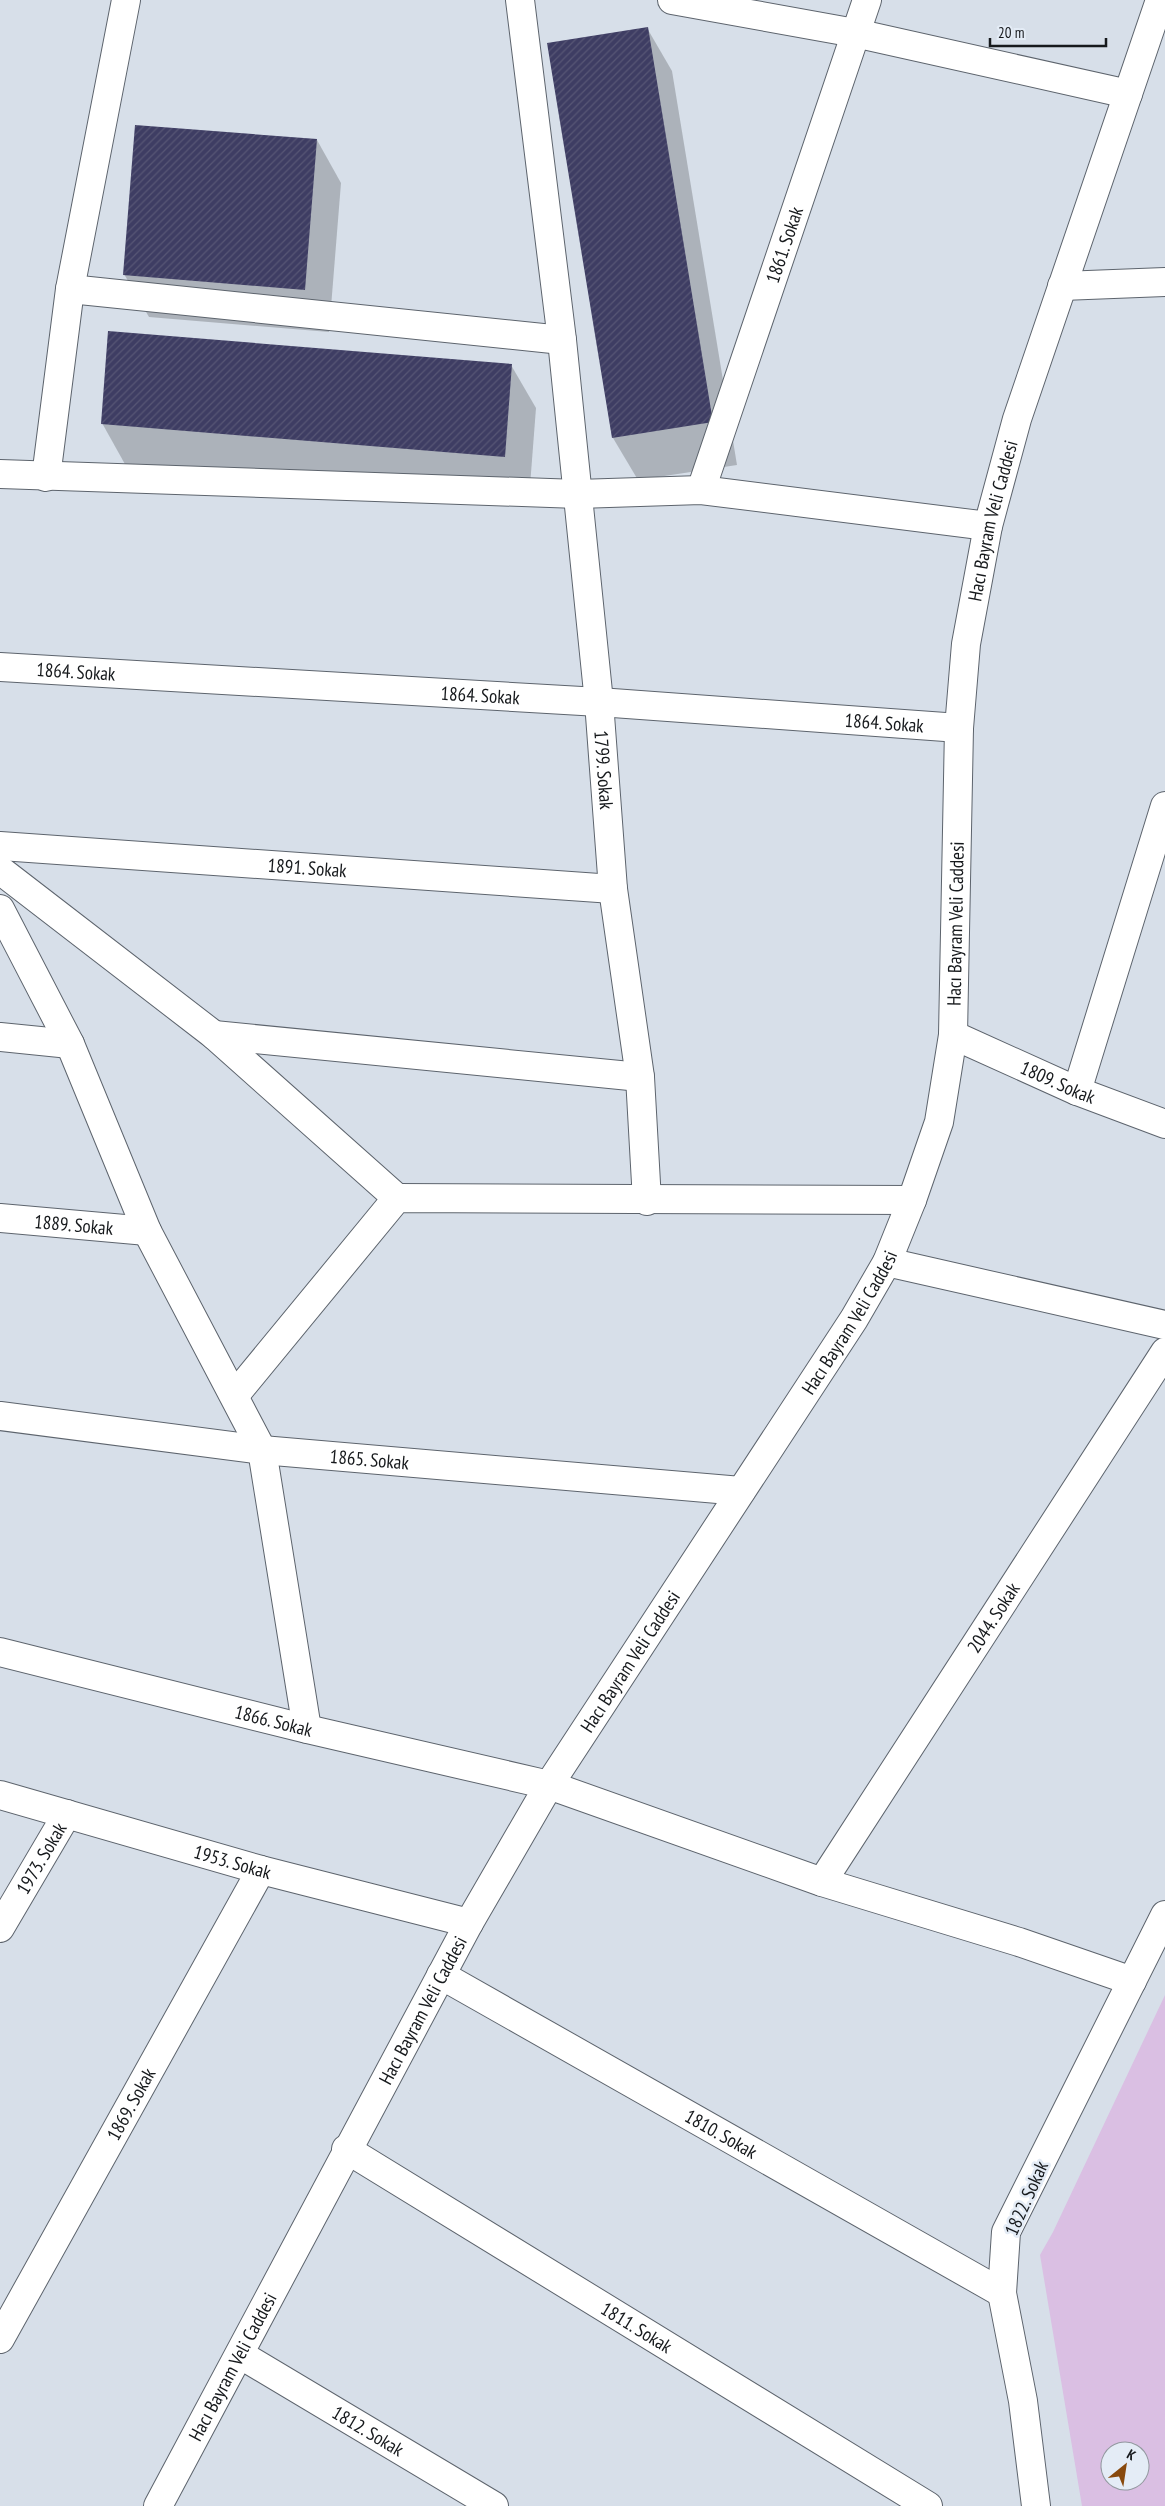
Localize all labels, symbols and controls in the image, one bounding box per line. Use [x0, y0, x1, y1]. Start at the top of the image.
scale bar [990, 15, 1106, 47]
text: 20 m [998, 23, 1024, 42]
street label: 1861. Sokak [760, 203, 808, 286]
street label: Hacı Bayram Veli Caddesi [962, 438, 1023, 603]
street label: 1864. Sokak [36, 657, 117, 686]
street label: 1864. Sokak [440, 681, 521, 709]
street label: 1864. Sokak [844, 708, 925, 737]
street label: 1799. Sokak [589, 730, 619, 811]
street label: Hacı Bayram Veli Caddesi [942, 841, 969, 1006]
street label: 1891. Sokak [267, 853, 348, 882]
street label: 1809. Sokak [1017, 1055, 1099, 1109]
street label: 1889. Sokak [33, 1209, 115, 1240]
street label: Hacı Bayram Veli Caddesi [796, 1247, 902, 1399]
street label: 1865. Sokak [329, 1444, 410, 1475]
street label: 2044. Sokak [962, 1577, 1025, 1657]
street label: Hacı Bayram Veli Caddesi [575, 1586, 685, 1737]
street label: 1866. Sokak [232, 1699, 315, 1742]
street label: 1973. Sokak [11, 1817, 72, 1898]
street label: 1953. Sokak [191, 1839, 274, 1884]
street label: Hacı Bayram Veli Caddesi [373, 1932, 472, 2088]
street label: 1869. Sokak [101, 2063, 161, 2144]
street label: 1810. Sokak [681, 2104, 762, 2164]
street label: 1822. Sokak [999, 2156, 1053, 2239]
street label: Hacı Bayram Veli Caddesi [183, 2288, 282, 2445]
street label: 1811. Sokak [597, 2296, 677, 2359]
street label: 1812. Sokak [328, 2400, 409, 2462]
north arrow [1100, 2441, 1150, 2491]
text: K [1124, 2445, 1140, 2465]

